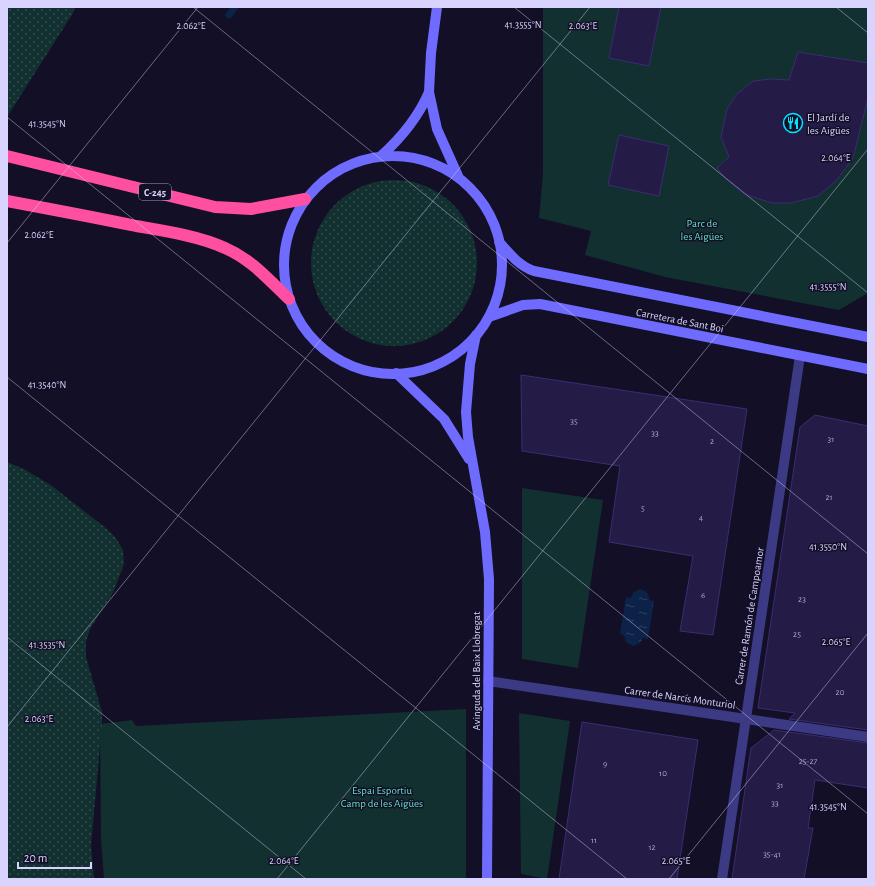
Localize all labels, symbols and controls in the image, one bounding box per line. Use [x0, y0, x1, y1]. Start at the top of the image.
text: 41.3555°N [505, 20, 541, 30]
text: 2.062°E [176, 21, 206, 31]
text: 2.063°E [569, 21, 598, 31]
restaurant icon: El Jardí de les Aigües [782, 112, 804, 134]
place label: El Jardí de les Aigües [807, 112, 850, 136]
text: 41.3545°N [28, 119, 66, 129]
text: 2.064°E [821, 153, 851, 163]
road number: C-245 [139, 184, 171, 200]
park label: Parc de les Aigües [681, 218, 723, 242]
text: 2.062°E [24, 230, 54, 240]
text: 41.3555°N [810, 282, 846, 292]
street label: Carretera de Sant Boi [635, 307, 725, 334]
text: 41.3540°N [28, 380, 66, 390]
house number: 35 [570, 417, 578, 426]
house number: 33 [651, 429, 659, 438]
house number: 31 [828, 435, 834, 444]
house number: 2 [710, 437, 714, 446]
house number: 21 [825, 493, 833, 502]
house number: 5 [641, 504, 645, 513]
house number: 4 [699, 513, 704, 522]
text: 41.3550°N [809, 542, 847, 552]
street label: Carrer de Ramón de Campoamor [733, 546, 766, 686]
house number: 6 [701, 591, 705, 600]
house number: 23 [798, 595, 806, 604]
street label: Avinguda del Baix Llobregat [471, 611, 482, 730]
house number: 25 [793, 630, 801, 639]
text: 2.065°E [822, 637, 851, 647]
text: 41.3535°N [29, 640, 65, 650]
street label: Carrer de Narcís Monturiol [624, 684, 736, 711]
house number: 20 [836, 688, 845, 697]
text: 2.063°E [25, 714, 54, 724]
house number: 25-27 [799, 757, 817, 766]
house number: 9 [603, 760, 607, 769]
house number: 10 [659, 769, 667, 778]
house number: 31 [777, 781, 783, 790]
park label: Espai Esportiu Camp de les Aigües [341, 785, 423, 809]
house number: 33 [771, 799, 779, 808]
text: 41.3545°N [809, 802, 847, 812]
house number: 11 [591, 836, 597, 845]
house number: 12 [648, 843, 656, 852]
scale bar [18, 844, 91, 870]
house number: 35-41 [763, 850, 781, 859]
text: 20 m [24, 852, 47, 864]
text: 2.064°E [269, 856, 299, 866]
text: 2.065°E [662, 856, 691, 866]

